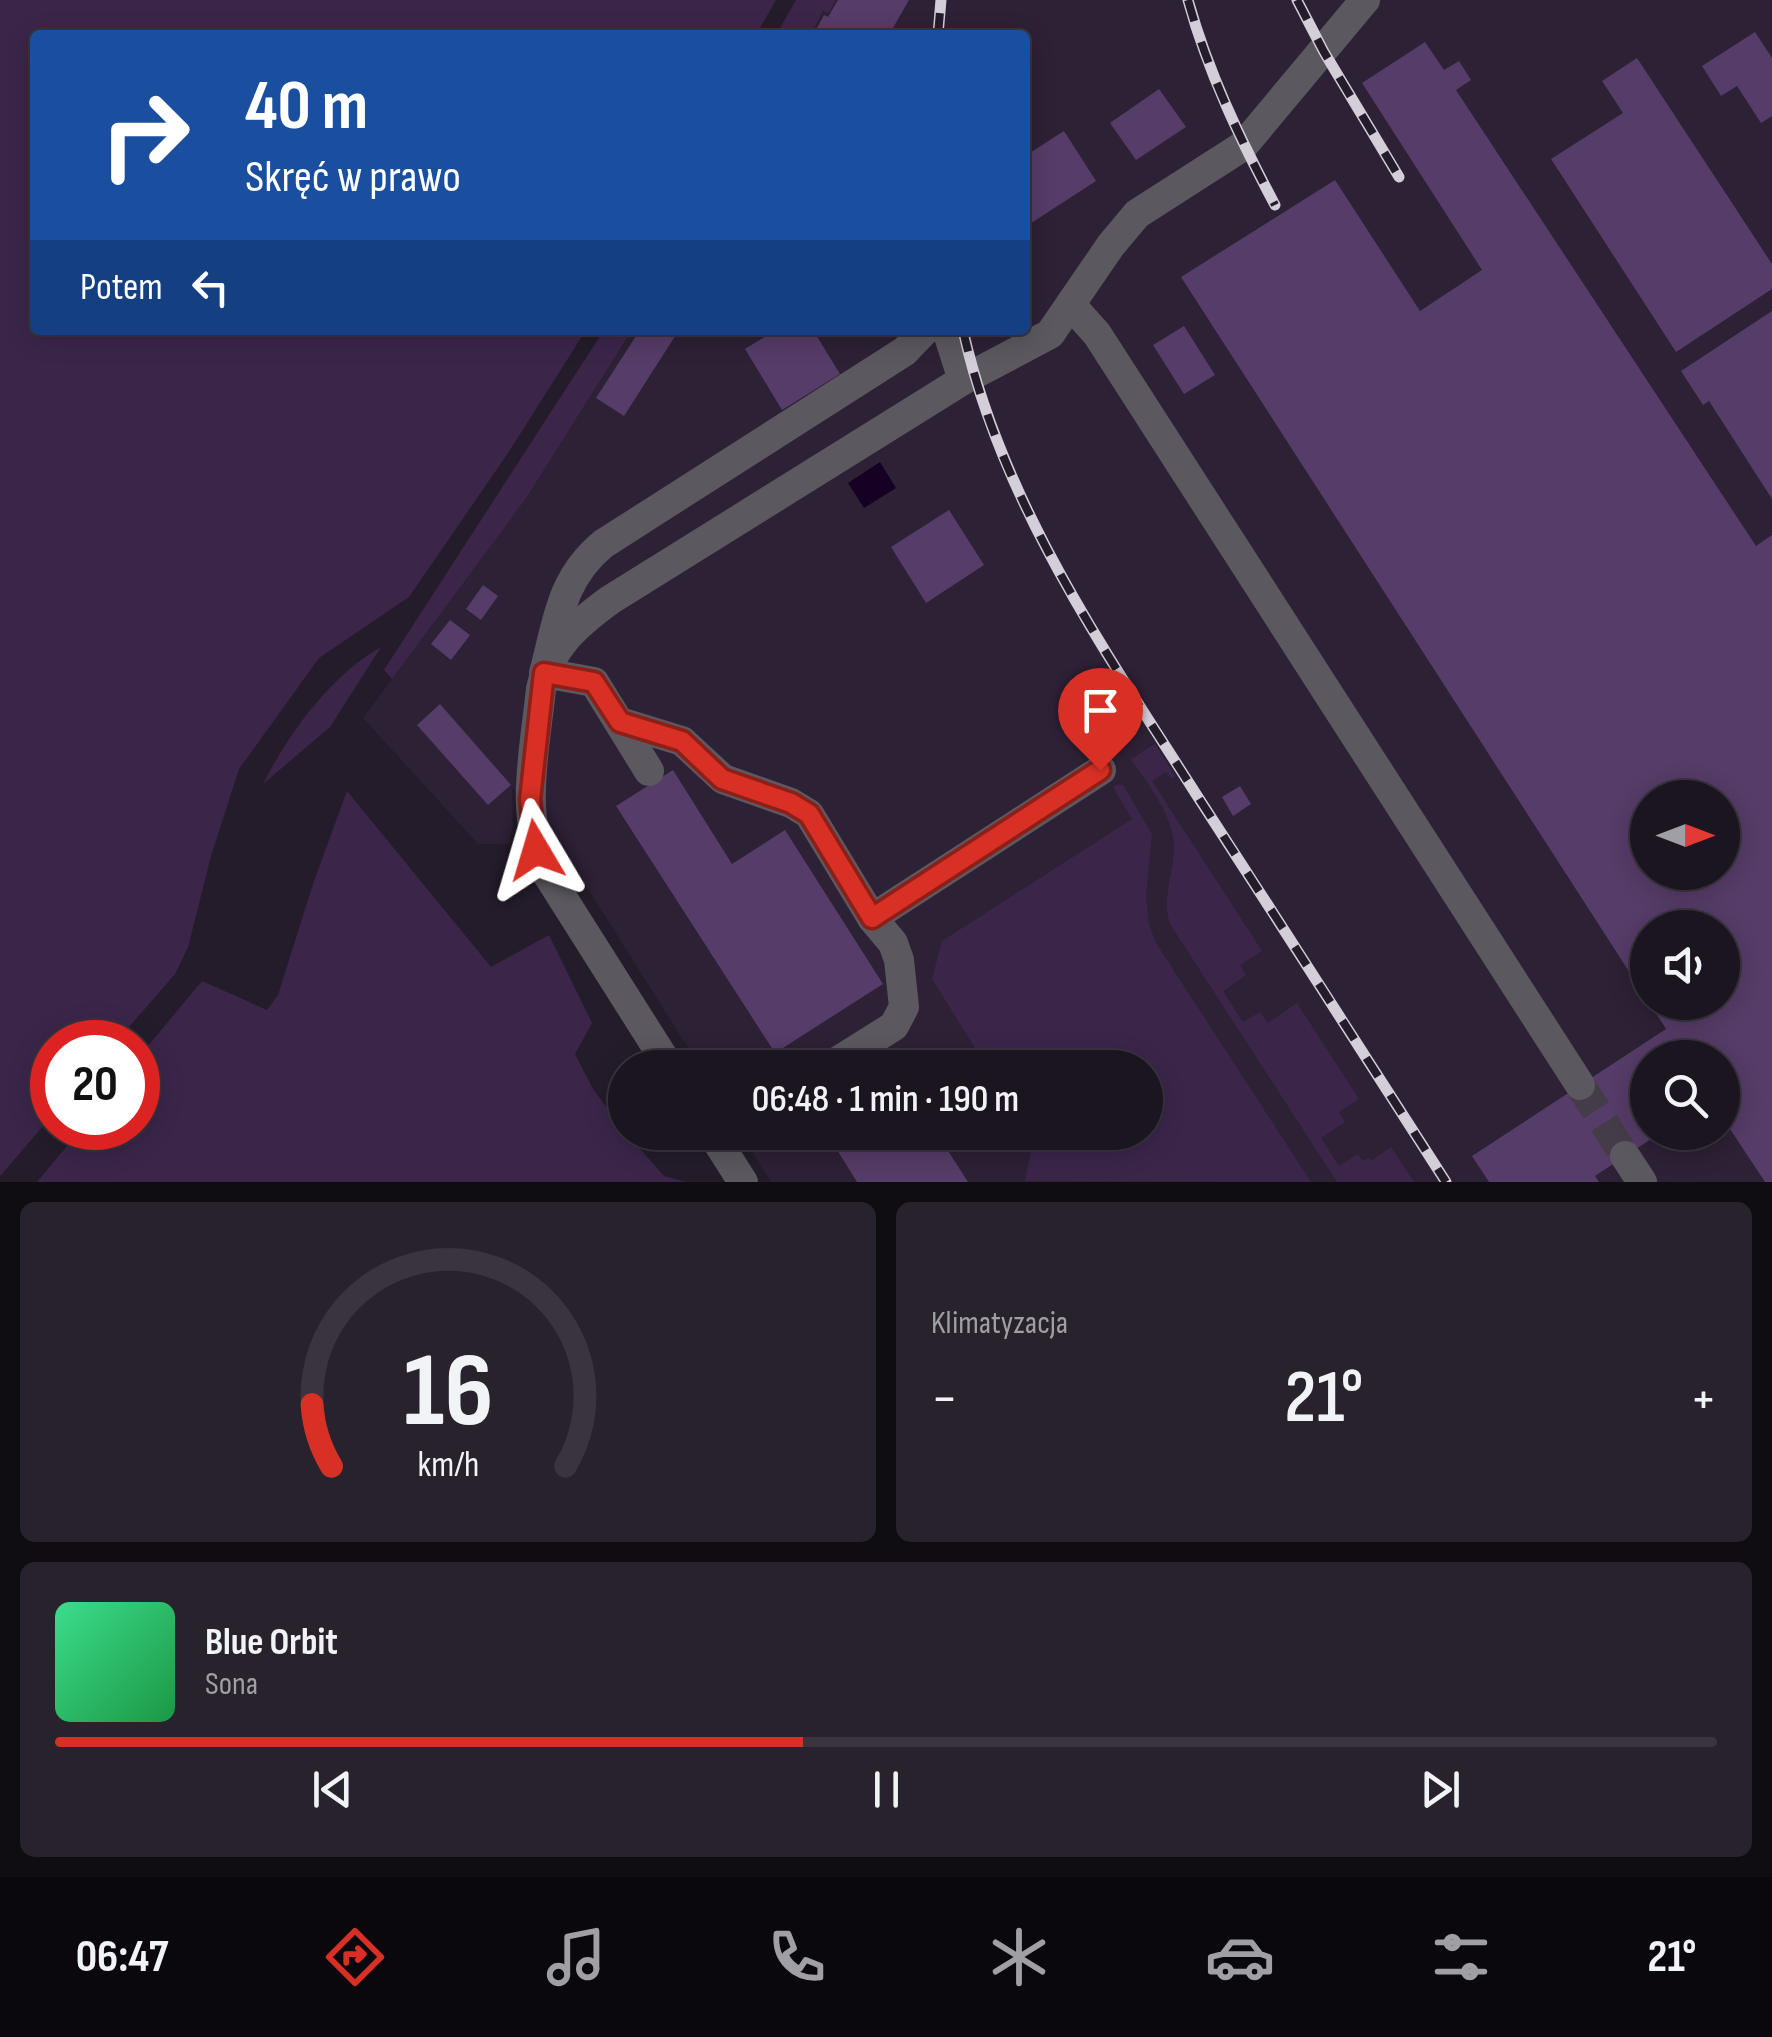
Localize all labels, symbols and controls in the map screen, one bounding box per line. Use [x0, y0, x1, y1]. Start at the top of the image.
text: 40 m [245, 65, 368, 149]
icon: right [80, 70, 210, 200]
text: Skręć w prawo [245, 150, 461, 205]
icon: left [183, 260, 238, 315]
text: Potem [80, 265, 163, 310]
pin [1058, 668, 1143, 771]
icon: arrive [1073, 683, 1128, 738]
north arrow [1630, 780, 1740, 890]
map controls [1630, 780, 1740, 1150]
position arrow [484, 798, 588, 902]
button: sound [1630, 910, 1740, 1020]
speed limit sign: 20 [30, 1020, 160, 1150]
button: search [1630, 1040, 1740, 1150]
text: 06:48 · 1 min · 190 m [752, 1077, 1019, 1122]
text: Klimatyzacja [931, 1304, 1068, 1343]
text: 16 [403, 1330, 493, 1455]
text: 21° [1284, 1353, 1364, 1444]
text: − [931, 1366, 958, 1433]
text: + [1690, 1366, 1717, 1433]
text: km/h [417, 1444, 479, 1487]
text: Blue Orbit [205, 1620, 338, 1665]
text: Sona [205, 1665, 258, 1704]
icon: previous [305, 1762, 360, 1817]
icon: pause [859, 1762, 914, 1817]
icon: next [1413, 1762, 1468, 1817]
icon: directions [320, 1922, 390, 1992]
icon: music [541, 1922, 611, 1992]
icon: phone [762, 1922, 832, 1992]
icon: climate [984, 1922, 1054, 1992]
icon: car [1205, 1922, 1275, 1992]
icon: filters [1426, 1922, 1496, 1992]
text: 06:47 [76, 1930, 168, 1985]
text: 21° [1647, 1930, 1696, 1985]

